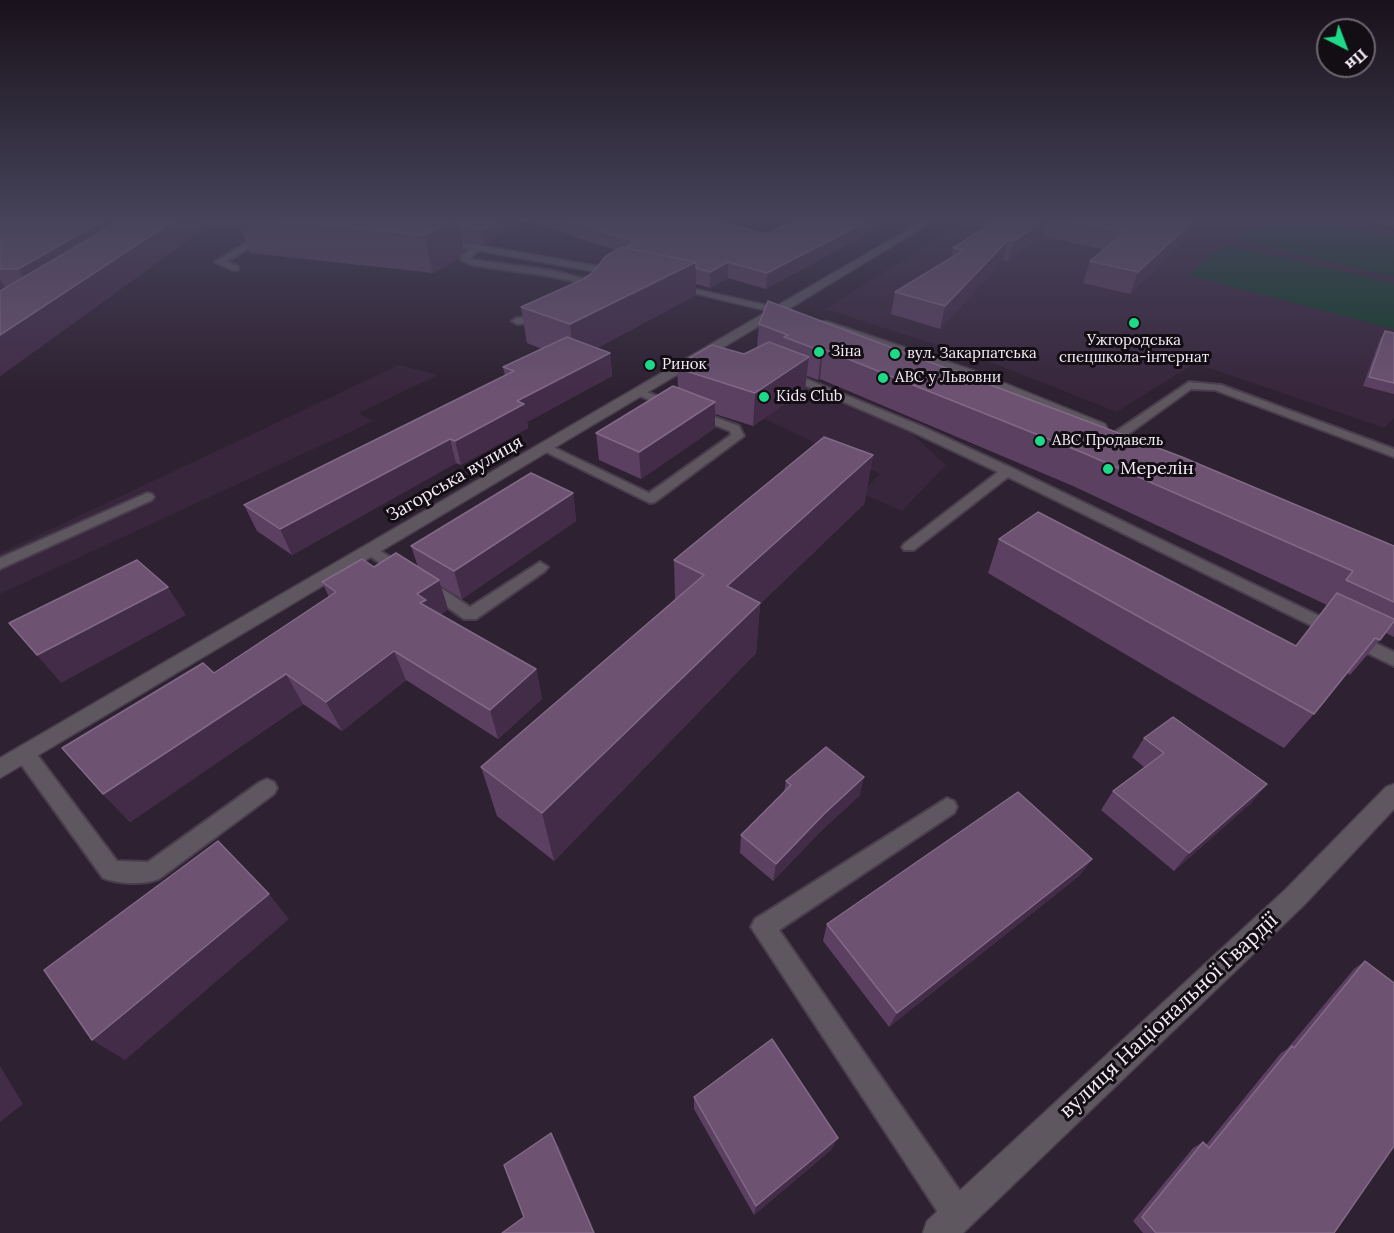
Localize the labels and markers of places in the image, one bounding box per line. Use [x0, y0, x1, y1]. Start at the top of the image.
marker: Ужгородська спецшкола-інтернат [1127, 316, 1141, 330]
place label: Ужгородська спецшкола-інтернат [1059, 332, 1209, 367]
place label: Зіна [831, 343, 861, 361]
marker: Зіна [812, 345, 826, 359]
place label: вул. Закарпатська [907, 345, 1037, 363]
marker: вул. Закарпатська [888, 347, 902, 361]
place label: Ринок [662, 356, 707, 374]
marker: Ринок [643, 358, 657, 372]
place label: ABC у Львовни [895, 369, 1001, 387]
marker: ABC у Львовни [876, 371, 890, 385]
place label: Kids Club [776, 388, 843, 406]
marker: Kids Club [757, 390, 771, 404]
place label: ABC Продавель [1052, 432, 1163, 450]
marker: ABC Продавель [1033, 434, 1047, 448]
place label: Мерелін [1120, 458, 1194, 480]
marker: Мерелін [1101, 462, 1115, 476]

